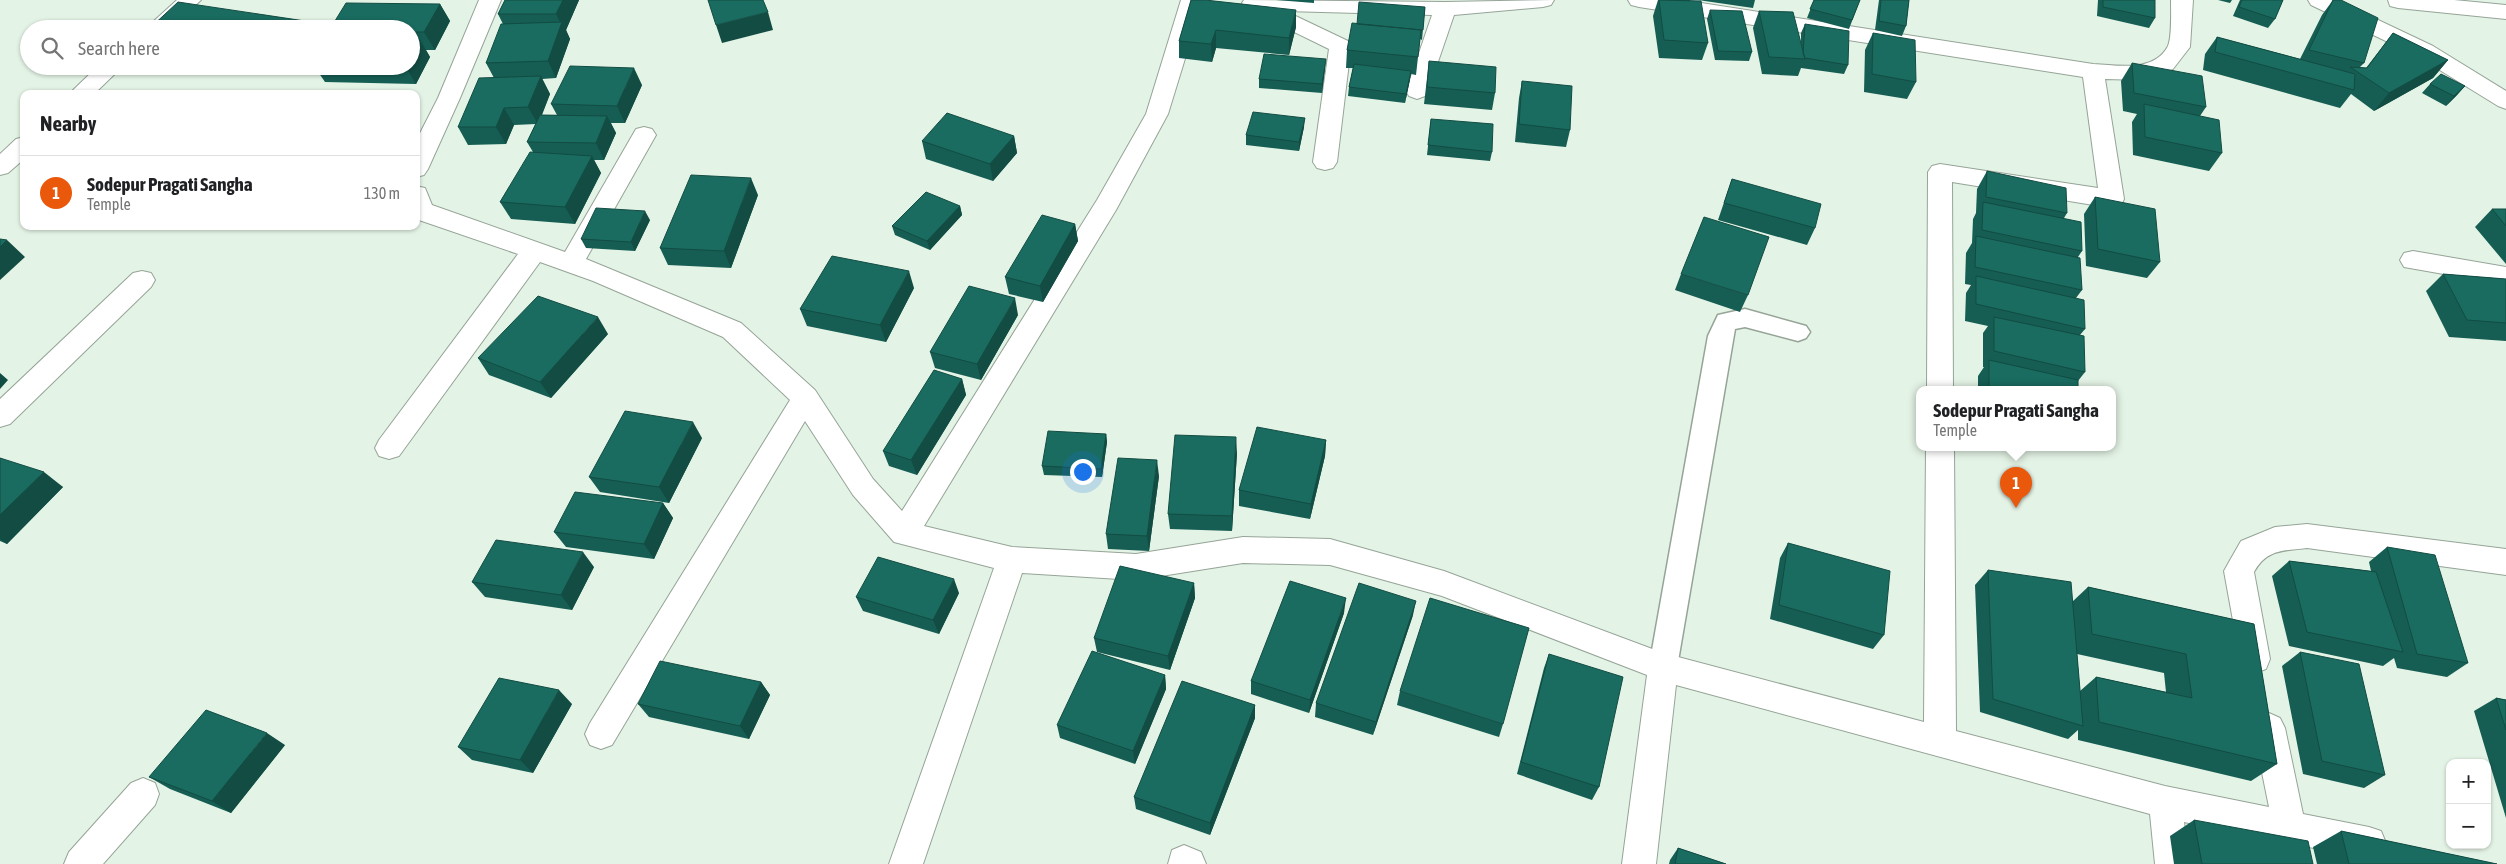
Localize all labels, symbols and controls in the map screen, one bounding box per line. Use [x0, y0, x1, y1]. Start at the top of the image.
search box [20, 20, 420, 75]
icon: search [38, 34, 66, 62]
text: Search here [78, 37, 160, 59]
text: Nearby [40, 111, 96, 135]
text: Sodepur Pragati Sangha [87, 173, 253, 195]
text: 1 [52, 184, 60, 202]
text: 130 m [364, 184, 400, 202]
text: Temple [87, 195, 131, 213]
popup [1916, 386, 2116, 451]
text: Sodepur Pragati Sangha [1933, 399, 2099, 421]
text: Temple [1933, 421, 1977, 439]
your location [1070, 459, 1096, 485]
pin: 1 [2000, 467, 2032, 508]
map controls [2446, 759, 2491, 849]
button: + [2446, 759, 2491, 804]
button: − [2446, 804, 2491, 849]

